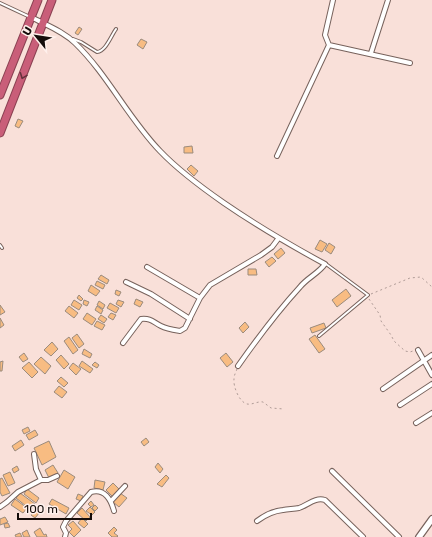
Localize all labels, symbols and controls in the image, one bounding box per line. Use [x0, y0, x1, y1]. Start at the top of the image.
north arrow [16, 16, 56, 56]
text: U [20, 25, 35, 38]
one-way arrow [20, 72, 28, 79]
scale bar [18, 495, 91, 521]
text: 100 m [24, 502, 58, 516]

